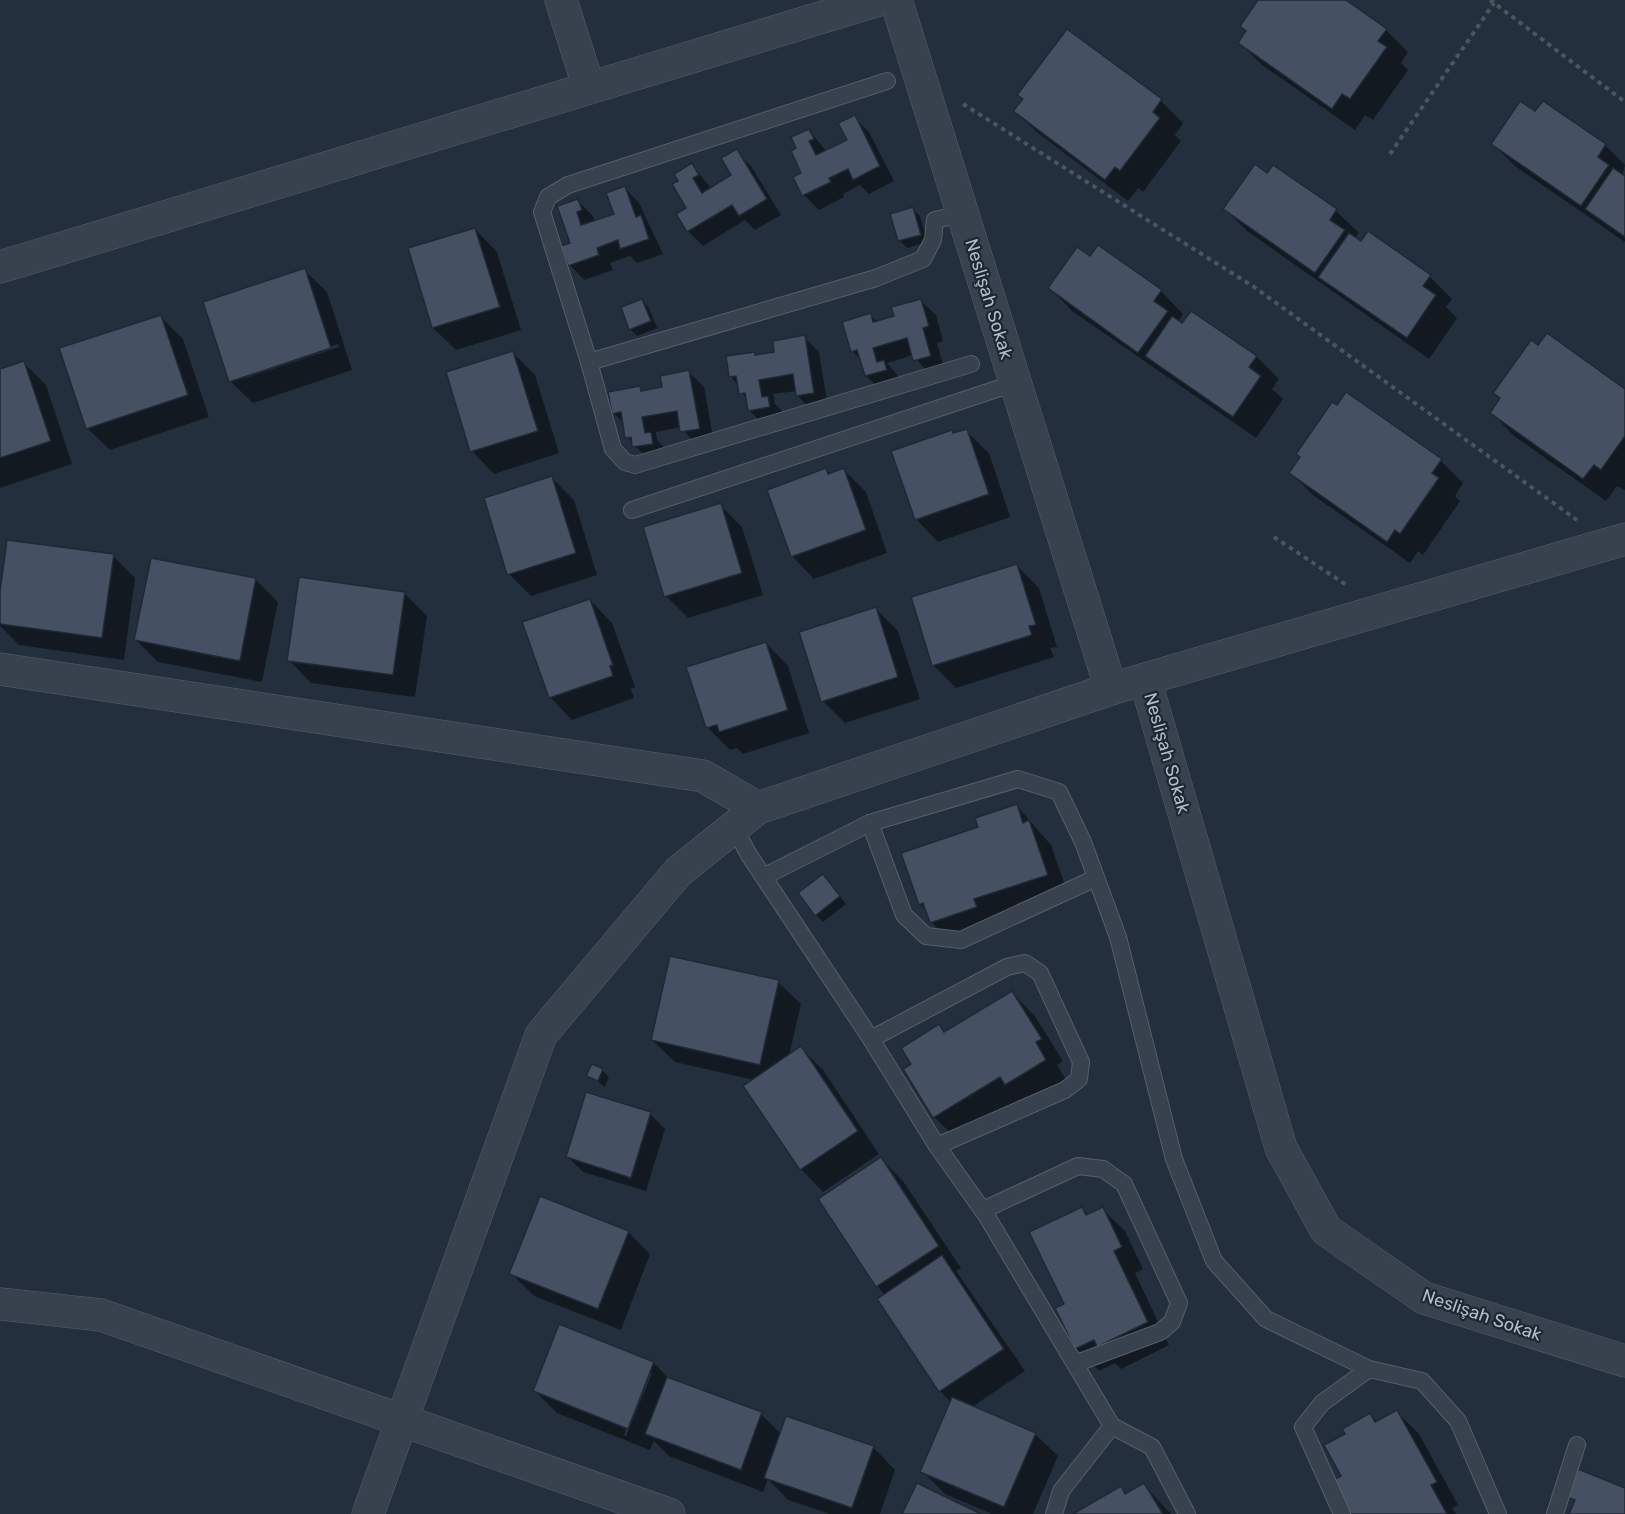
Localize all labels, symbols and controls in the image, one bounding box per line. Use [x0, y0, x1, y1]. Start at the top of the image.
street label: Neslişah Sokak [960, 236, 1018, 363]
street label: Neslişah Sokak [1139, 690, 1195, 817]
street label: Neslişah Sokak [1419, 1284, 1545, 1346]

